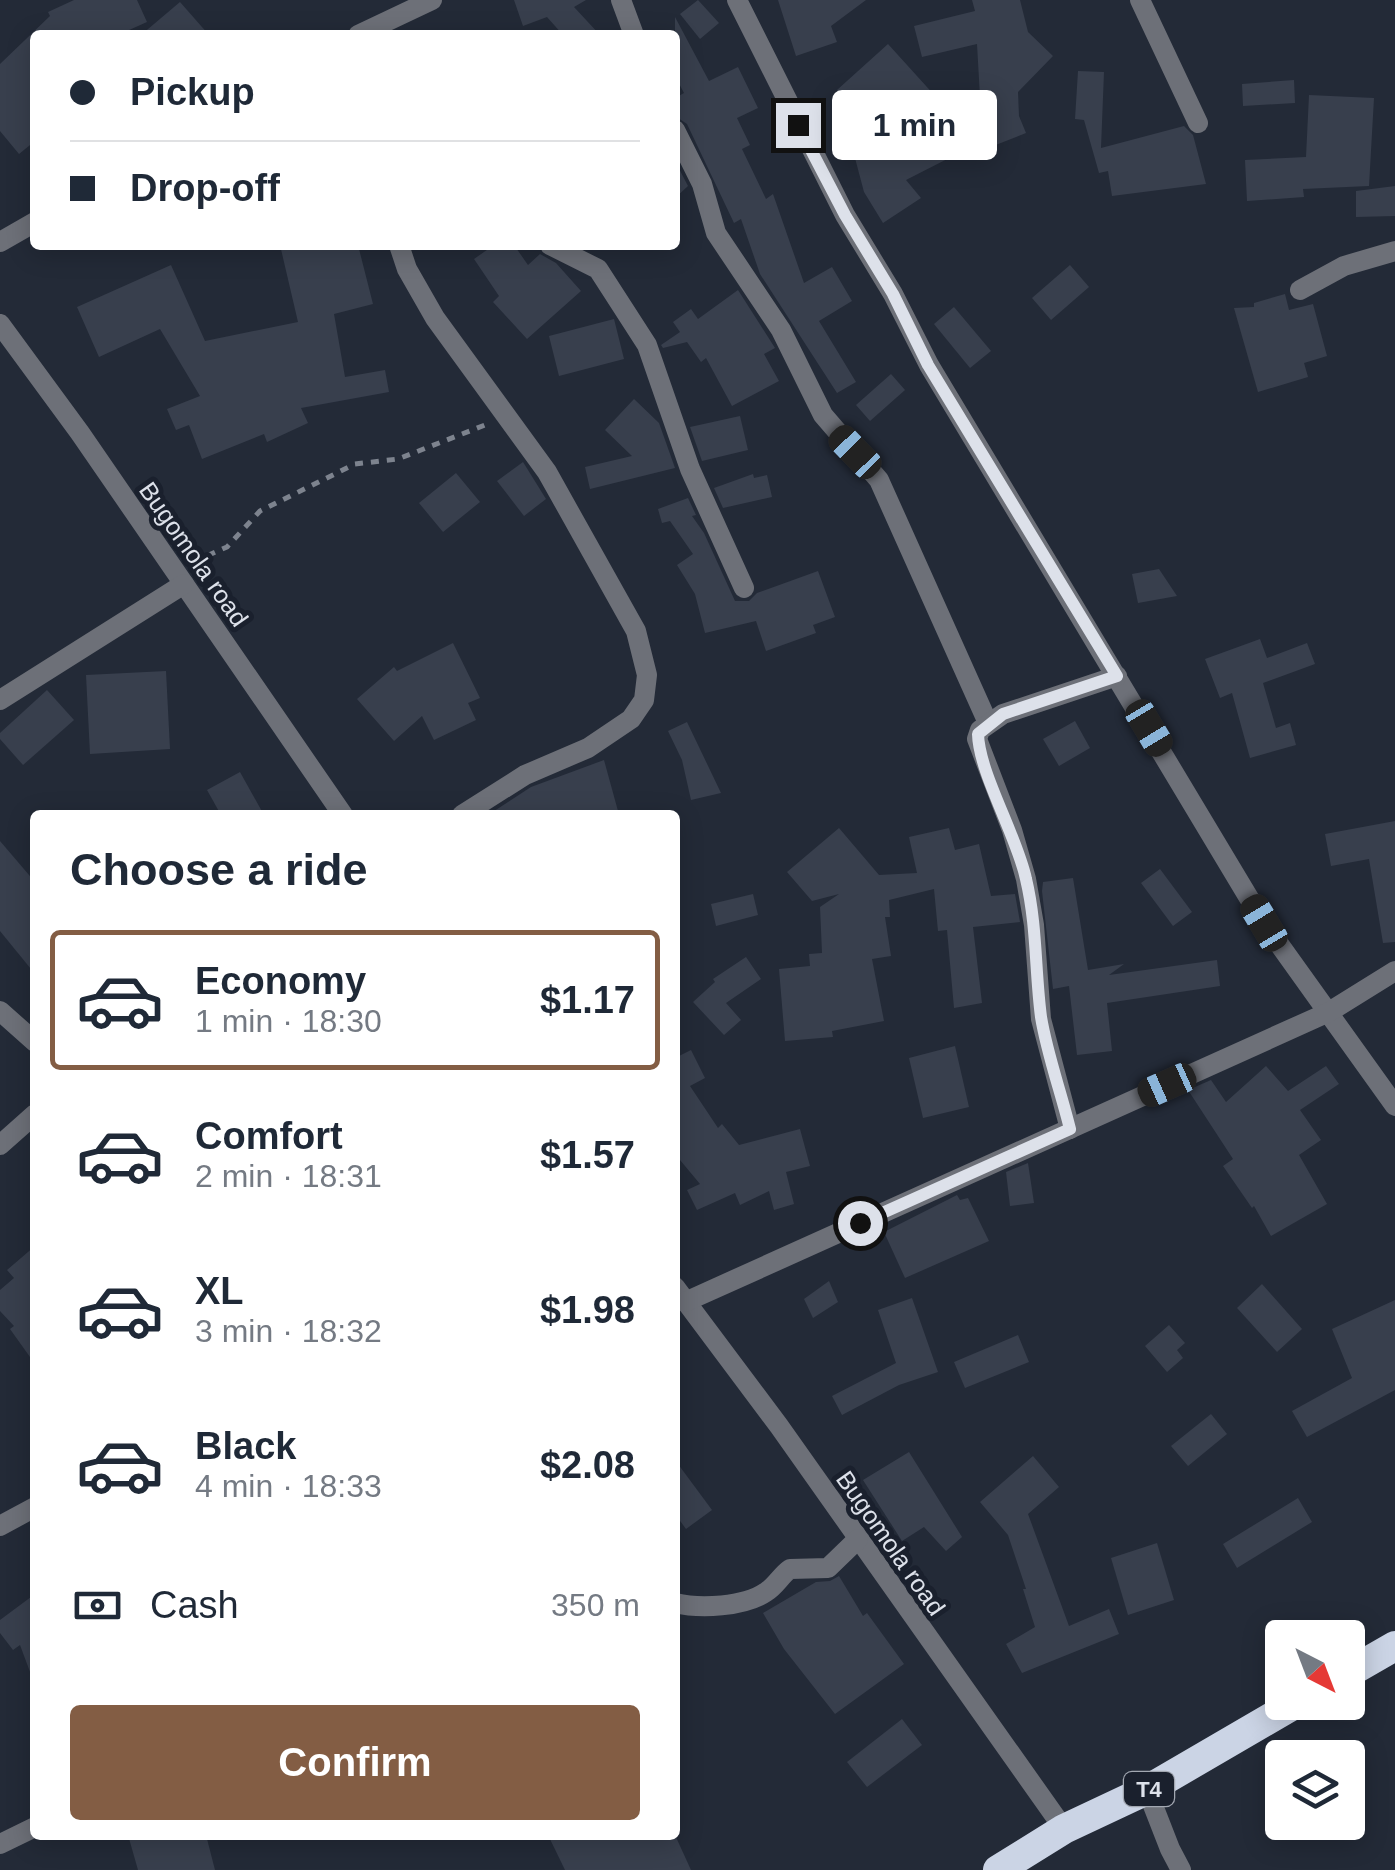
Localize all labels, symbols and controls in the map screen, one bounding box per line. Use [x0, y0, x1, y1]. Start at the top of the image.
text: Pickup [130, 71, 255, 113]
callout: 1 min [833, 90, 998, 160]
route end [776, 103, 821, 148]
text: 1 min [873, 107, 956, 143]
text: Drop-off [130, 167, 280, 209]
car [823, 420, 887, 484]
street label: Bugomola road [134, 477, 254, 631]
car [1121, 695, 1177, 761]
text: Choose a ride [70, 844, 368, 895]
car [1236, 890, 1292, 956]
icon: car [75, 955, 165, 1045]
text: Economy [195, 960, 366, 1002]
text: $1.17 [540, 979, 635, 1021]
text: 1 min · 18:30 [195, 1003, 382, 1039]
car [1133, 1059, 1201, 1111]
icon: car [75, 1110, 165, 1200]
text: Comfort [195, 1115, 343, 1157]
text: $1.57 [540, 1134, 635, 1176]
text: 2 min · 18:31 [195, 1158, 382, 1194]
route start [838, 1201, 883, 1246]
icon: car [75, 1265, 165, 1355]
text: XL [195, 1270, 244, 1312]
text: $1.98 [540, 1289, 635, 1331]
text: 3 min · 18:32 [195, 1313, 382, 1349]
icon: car [75, 1420, 165, 1510]
text: Black [195, 1425, 296, 1467]
text: $2.08 [540, 1444, 635, 1486]
street label: Bugomola road [831, 1466, 951, 1620]
text: 4 min · 18:33 [195, 1468, 382, 1504]
icon: cash [70, 1578, 125, 1633]
text: Cash [150, 1584, 239, 1626]
text: 350 m [551, 1587, 640, 1623]
north arrow [1265, 1620, 1365, 1720]
map controls [1265, 1620, 1365, 1840]
button: Confirm [70, 1705, 640, 1820]
button: layers [1265, 1740, 1365, 1840]
road number: T4 [1124, 1772, 1174, 1806]

